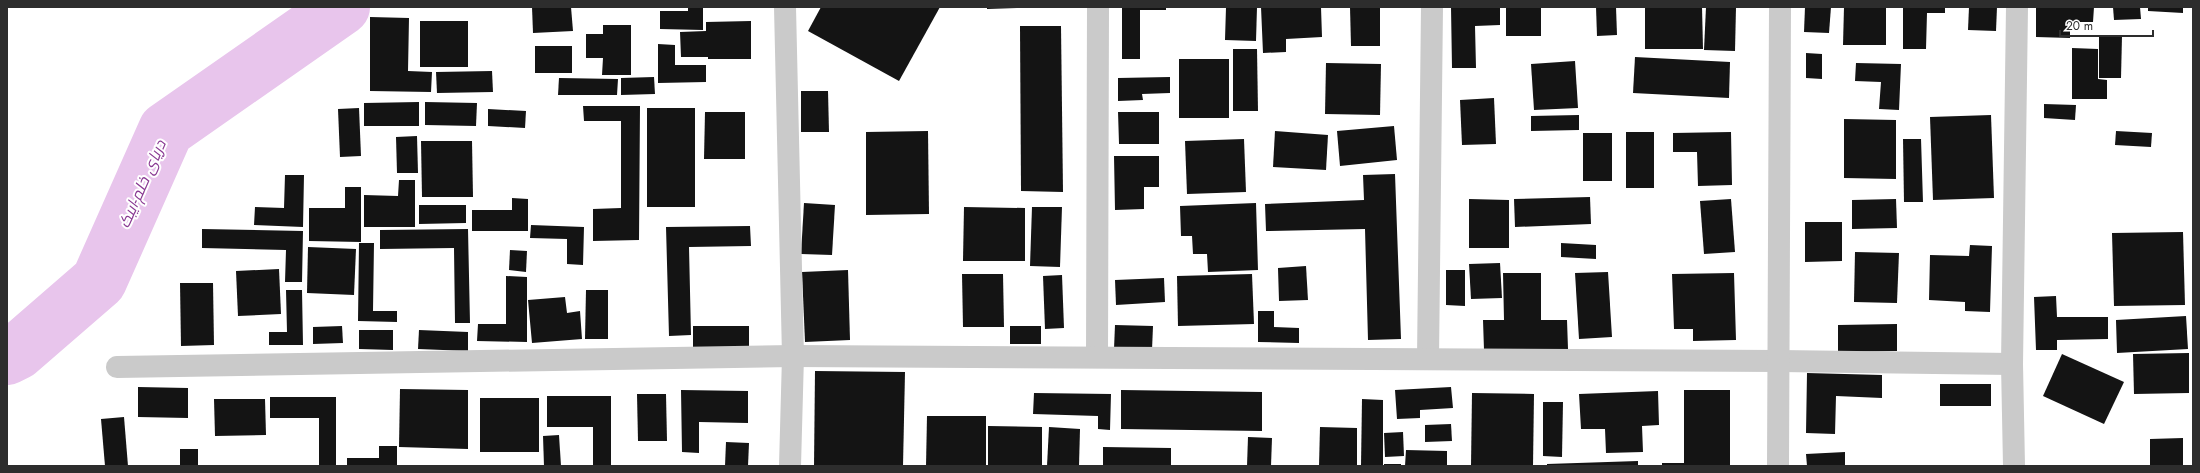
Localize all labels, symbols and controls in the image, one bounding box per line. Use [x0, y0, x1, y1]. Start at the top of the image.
scale bar [2060, 12, 2153, 38]
text: 20 m [2066, 17, 2093, 35]
water label: دریای خلم-ایبک [112, 135, 172, 232]

